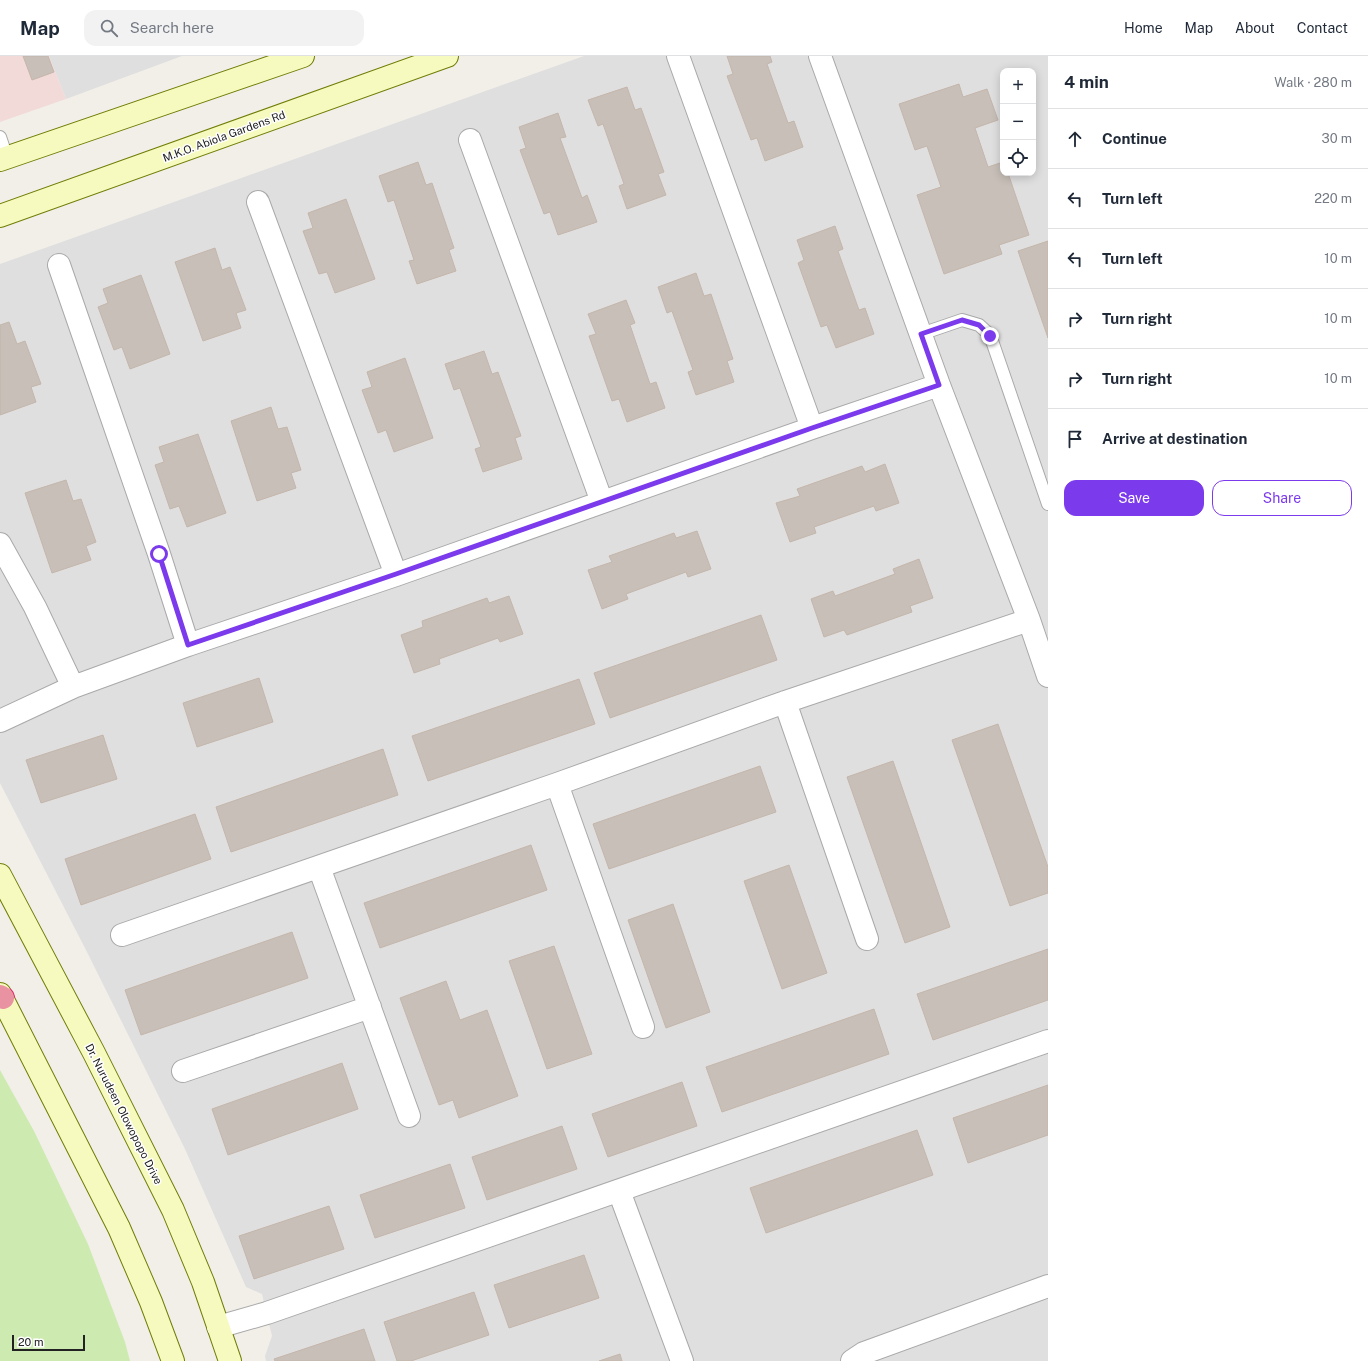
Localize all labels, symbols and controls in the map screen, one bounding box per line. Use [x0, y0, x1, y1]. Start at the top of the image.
search box [84, 10, 364, 46]
text: Map [20, 17, 60, 39]
icon: search [98, 17, 120, 39]
text: Search here [130, 19, 214, 36]
text: Home [1124, 20, 1163, 36]
text: Map [1185, 20, 1213, 36]
text: About [1235, 20, 1275, 36]
text: Contact [1297, 20, 1348, 36]
map controls [1000, 68, 1036, 176]
button: + [1000, 68, 1036, 104]
text: 4 min [1064, 72, 1109, 92]
text: Walk · 280 m [1274, 75, 1352, 90]
button: − [1000, 104, 1036, 140]
street label: M.K.O. Abiola Gardens Rd [161, 108, 287, 164]
icon: ahead [1064, 128, 1086, 150]
text: Continue [1102, 130, 1167, 147]
text: 30 m [1322, 131, 1352, 146]
button: locate [1000, 140, 1036, 176]
icon: left [1064, 188, 1086, 210]
text: Turn left [1102, 190, 1163, 207]
text: 220 m [1314, 191, 1352, 206]
icon: left [1064, 248, 1086, 270]
text: Turn left [1102, 250, 1163, 267]
text: 10 m [1324, 251, 1352, 266]
icon: right [1064, 308, 1086, 330]
text: Turn right [1102, 310, 1172, 327]
text: 10 m [1324, 311, 1352, 326]
route end [981, 327, 999, 345]
icon: right [1064, 368, 1086, 390]
text: Turn right [1102, 370, 1172, 387]
text: 10 m [1324, 371, 1352, 386]
icon: arrive [1064, 428, 1086, 450]
text: Arrive at destination [1102, 430, 1247, 447]
button: Save [1064, 480, 1204, 516]
button: Share [1212, 480, 1352, 516]
route start [150, 545, 168, 563]
street label: Dr. Nurudeen Olowopopo Drive [83, 1042, 165, 1186]
scale bar [12, 1333, 85, 1352]
text: 20 m [18, 1336, 43, 1348]

